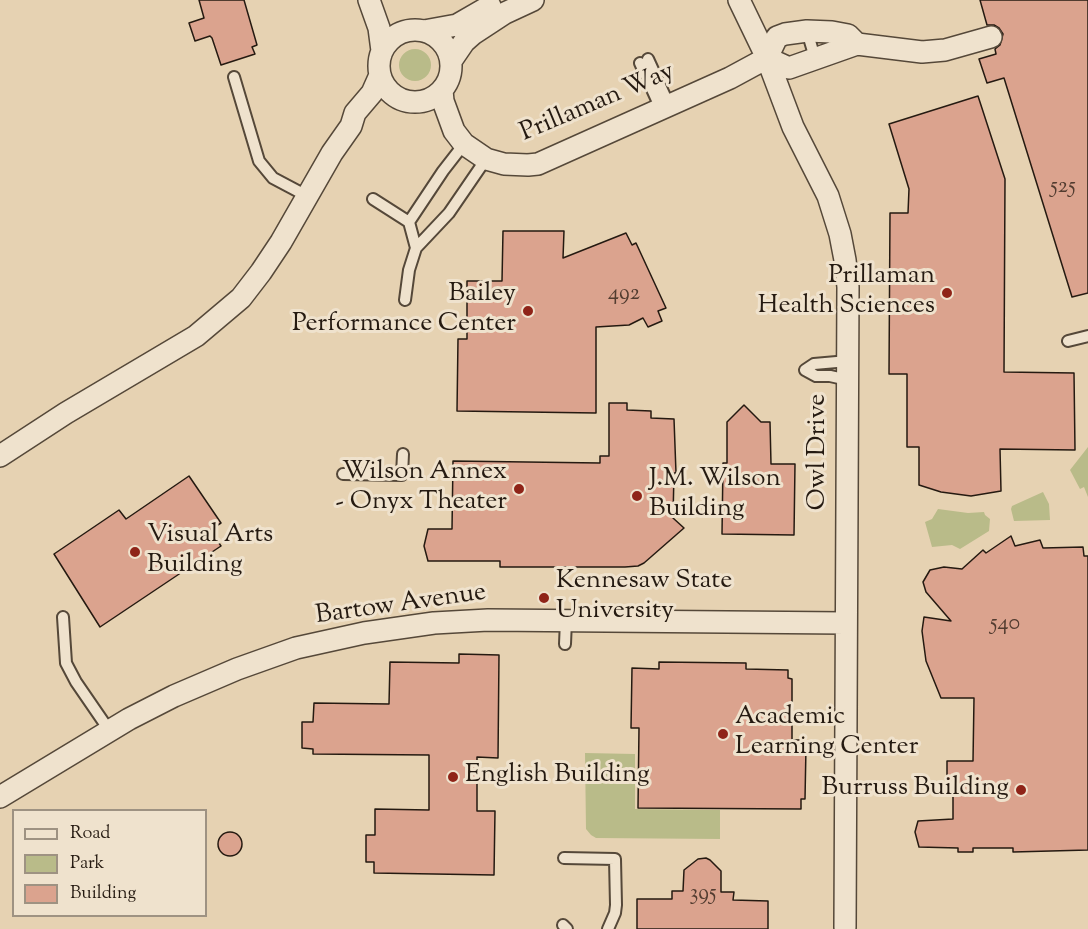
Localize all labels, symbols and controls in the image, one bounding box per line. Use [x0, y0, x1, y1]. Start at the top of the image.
street label: Prillaman Way [516, 58, 680, 150]
house number: 525 [1050, 175, 1076, 201]
place label: Prillaman Health Sciences [758, 262, 935, 324]
place label: Bailey Performance Center [292, 280, 516, 342]
house number: 492 [608, 282, 640, 308]
marker: Prillaman Health Sciences [940, 286, 954, 300]
marker: Bailey Performance Center [521, 304, 535, 318]
street label: Owl Drive [804, 394, 836, 510]
place label: Wilson Annex - Onyx Theater [335, 458, 507, 520]
place label: J.M. Wilson Building [649, 465, 781, 526]
marker: Wilson Annex - Onyx Theater [512, 482, 526, 496]
marker: J.M. Wilson Building [630, 489, 644, 503]
place label: Visual Arts Building [147, 521, 273, 582]
marker: Visual Arts Building [128, 545, 142, 559]
place label: Kennesaw State University [556, 567, 732, 628]
street label: Bartow Avenue [314, 579, 488, 633]
marker: Kennesaw State University [537, 591, 551, 605]
house number: 540 [990, 612, 1020, 638]
place label: Academic Learning Center [735, 703, 918, 764]
marker: Academic Learning Center [716, 727, 730, 741]
place label: English Building [465, 761, 650, 793]
marker: English Building [446, 770, 460, 784]
place label: Burruss Building [822, 774, 1009, 806]
marker: Burruss Building [1014, 783, 1028, 797]
legend [12, 809, 207, 917]
text: Road [70, 821, 110, 847]
text: Park [70, 851, 104, 877]
text: Building [70, 881, 136, 907]
house number: 395 [689, 882, 717, 908]

